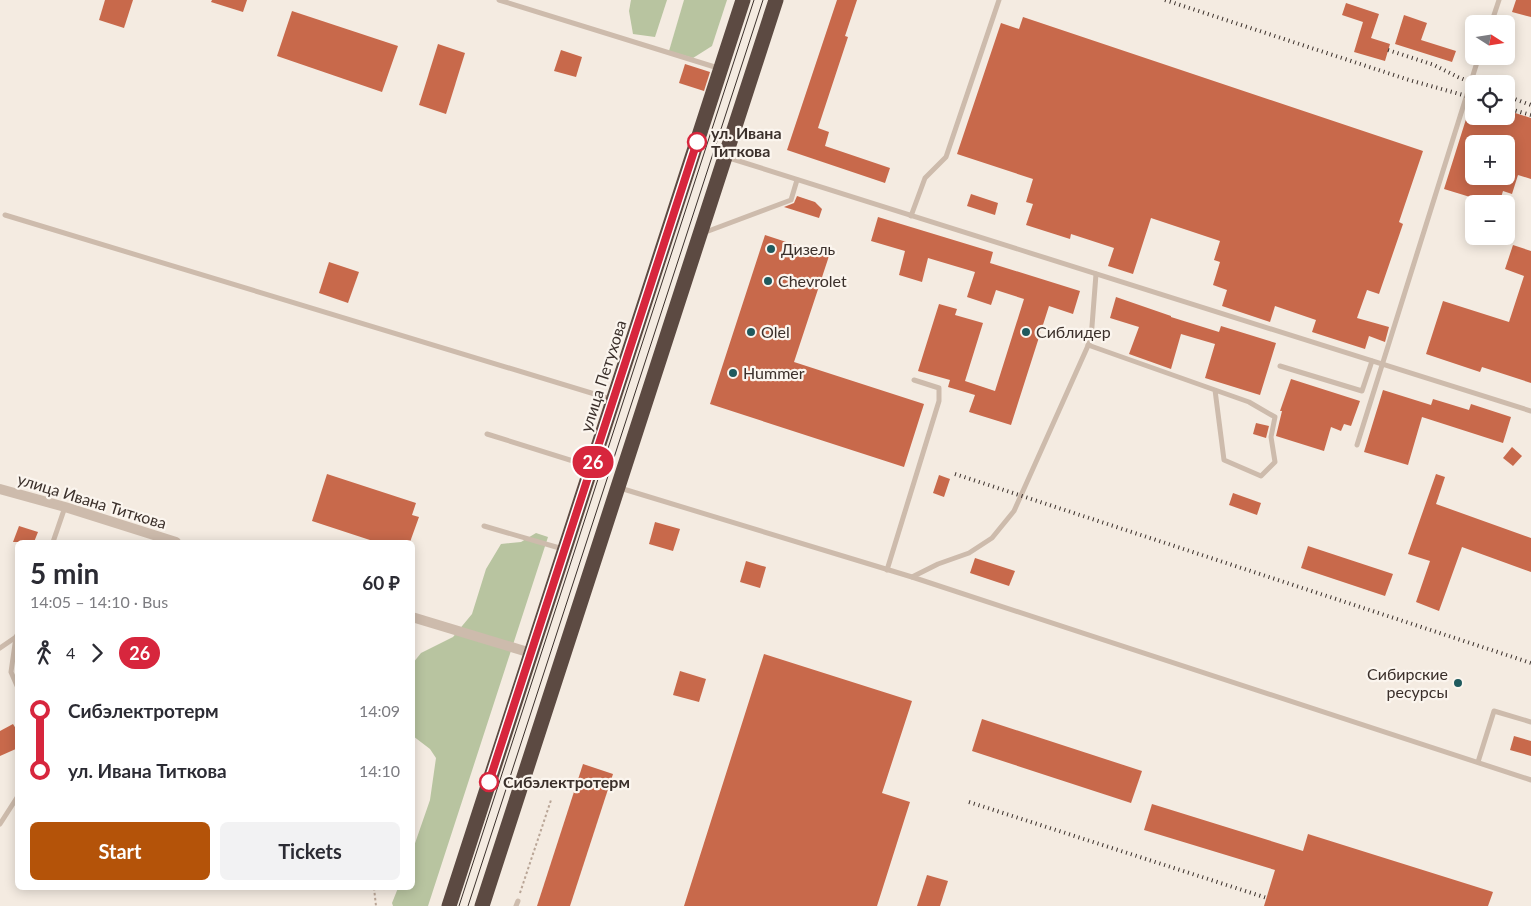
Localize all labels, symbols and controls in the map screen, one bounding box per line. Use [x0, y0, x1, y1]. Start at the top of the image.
north arrow [1465, 15, 1515, 65]
map controls [1465, 15, 1515, 245]
button: locate [1465, 75, 1515, 125]
place label: ул. Ивана Титкова [711, 123, 782, 160]
marker: ул. Ивана Титкова [687, 132, 707, 152]
button: + [1465, 135, 1515, 185]
button: − [1465, 195, 1515, 245]
place label: Дизель [781, 239, 836, 258]
marker: Дизель [765, 243, 777, 255]
place label: Chevrolet [778, 271, 847, 290]
marker: Chevrolet [762, 275, 774, 287]
street label: улица Петухова [575, 317, 630, 434]
place label: Olel [761, 322, 790, 341]
place label: Сиблидер [1036, 322, 1111, 341]
marker: Olel [745, 326, 757, 338]
marker: Сиблидер [1020, 326, 1032, 338]
place label: Hummer [743, 363, 805, 382]
marker: Hummer [727, 367, 739, 379]
line badge: 26 [570, 446, 616, 478]
text: 26 [583, 451, 603, 473]
street label: улица Ивана Титкова [15, 469, 169, 532]
text: 5 min [30, 556, 99, 590]
text: 60 ₽ [362, 571, 400, 594]
text: 14:05 – 14:10 · Bus [30, 592, 168, 611]
icon: walk [30, 639, 58, 667]
icon: forward [83, 639, 111, 667]
text: 26 [129, 642, 150, 664]
text: 4 [66, 643, 75, 662]
place label: Сибирские ресурсы [1367, 664, 1448, 701]
marker: Сибирские ресурсы [1452, 677, 1464, 689]
text: Сибэлектротерм [68, 699, 219, 722]
text: 14:09 [359, 701, 400, 720]
text: ул. Ивана Титкова [68, 759, 227, 782]
text: 14:10 [359, 761, 400, 780]
marker: Сибэлектротерм [479, 772, 499, 792]
place label: Сибэлектротерм [503, 772, 630, 791]
button: Start [30, 822, 210, 880]
button: Tickets [220, 822, 400, 880]

